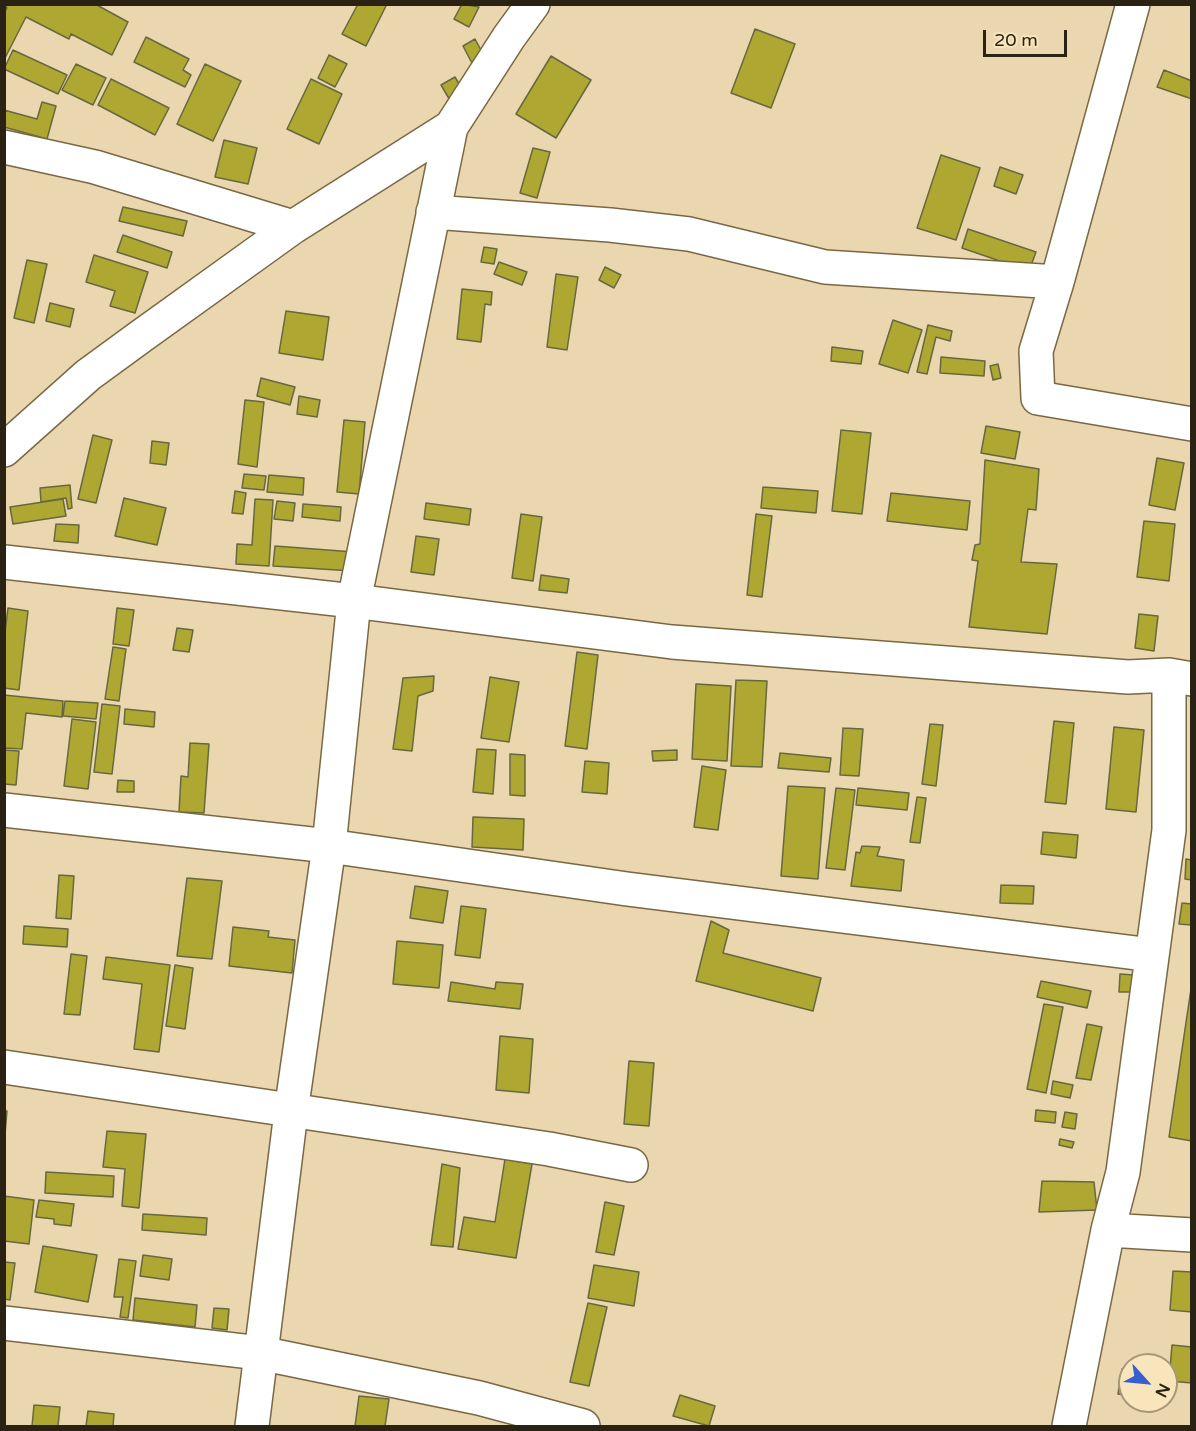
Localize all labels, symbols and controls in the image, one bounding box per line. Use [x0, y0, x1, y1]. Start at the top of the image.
scale bar [986, 18, 1070, 56]
text: 20 m [994, 29, 1038, 51]
north arrow [1118, 1353, 1178, 1413]
text: N [1150, 1380, 1174, 1401]

